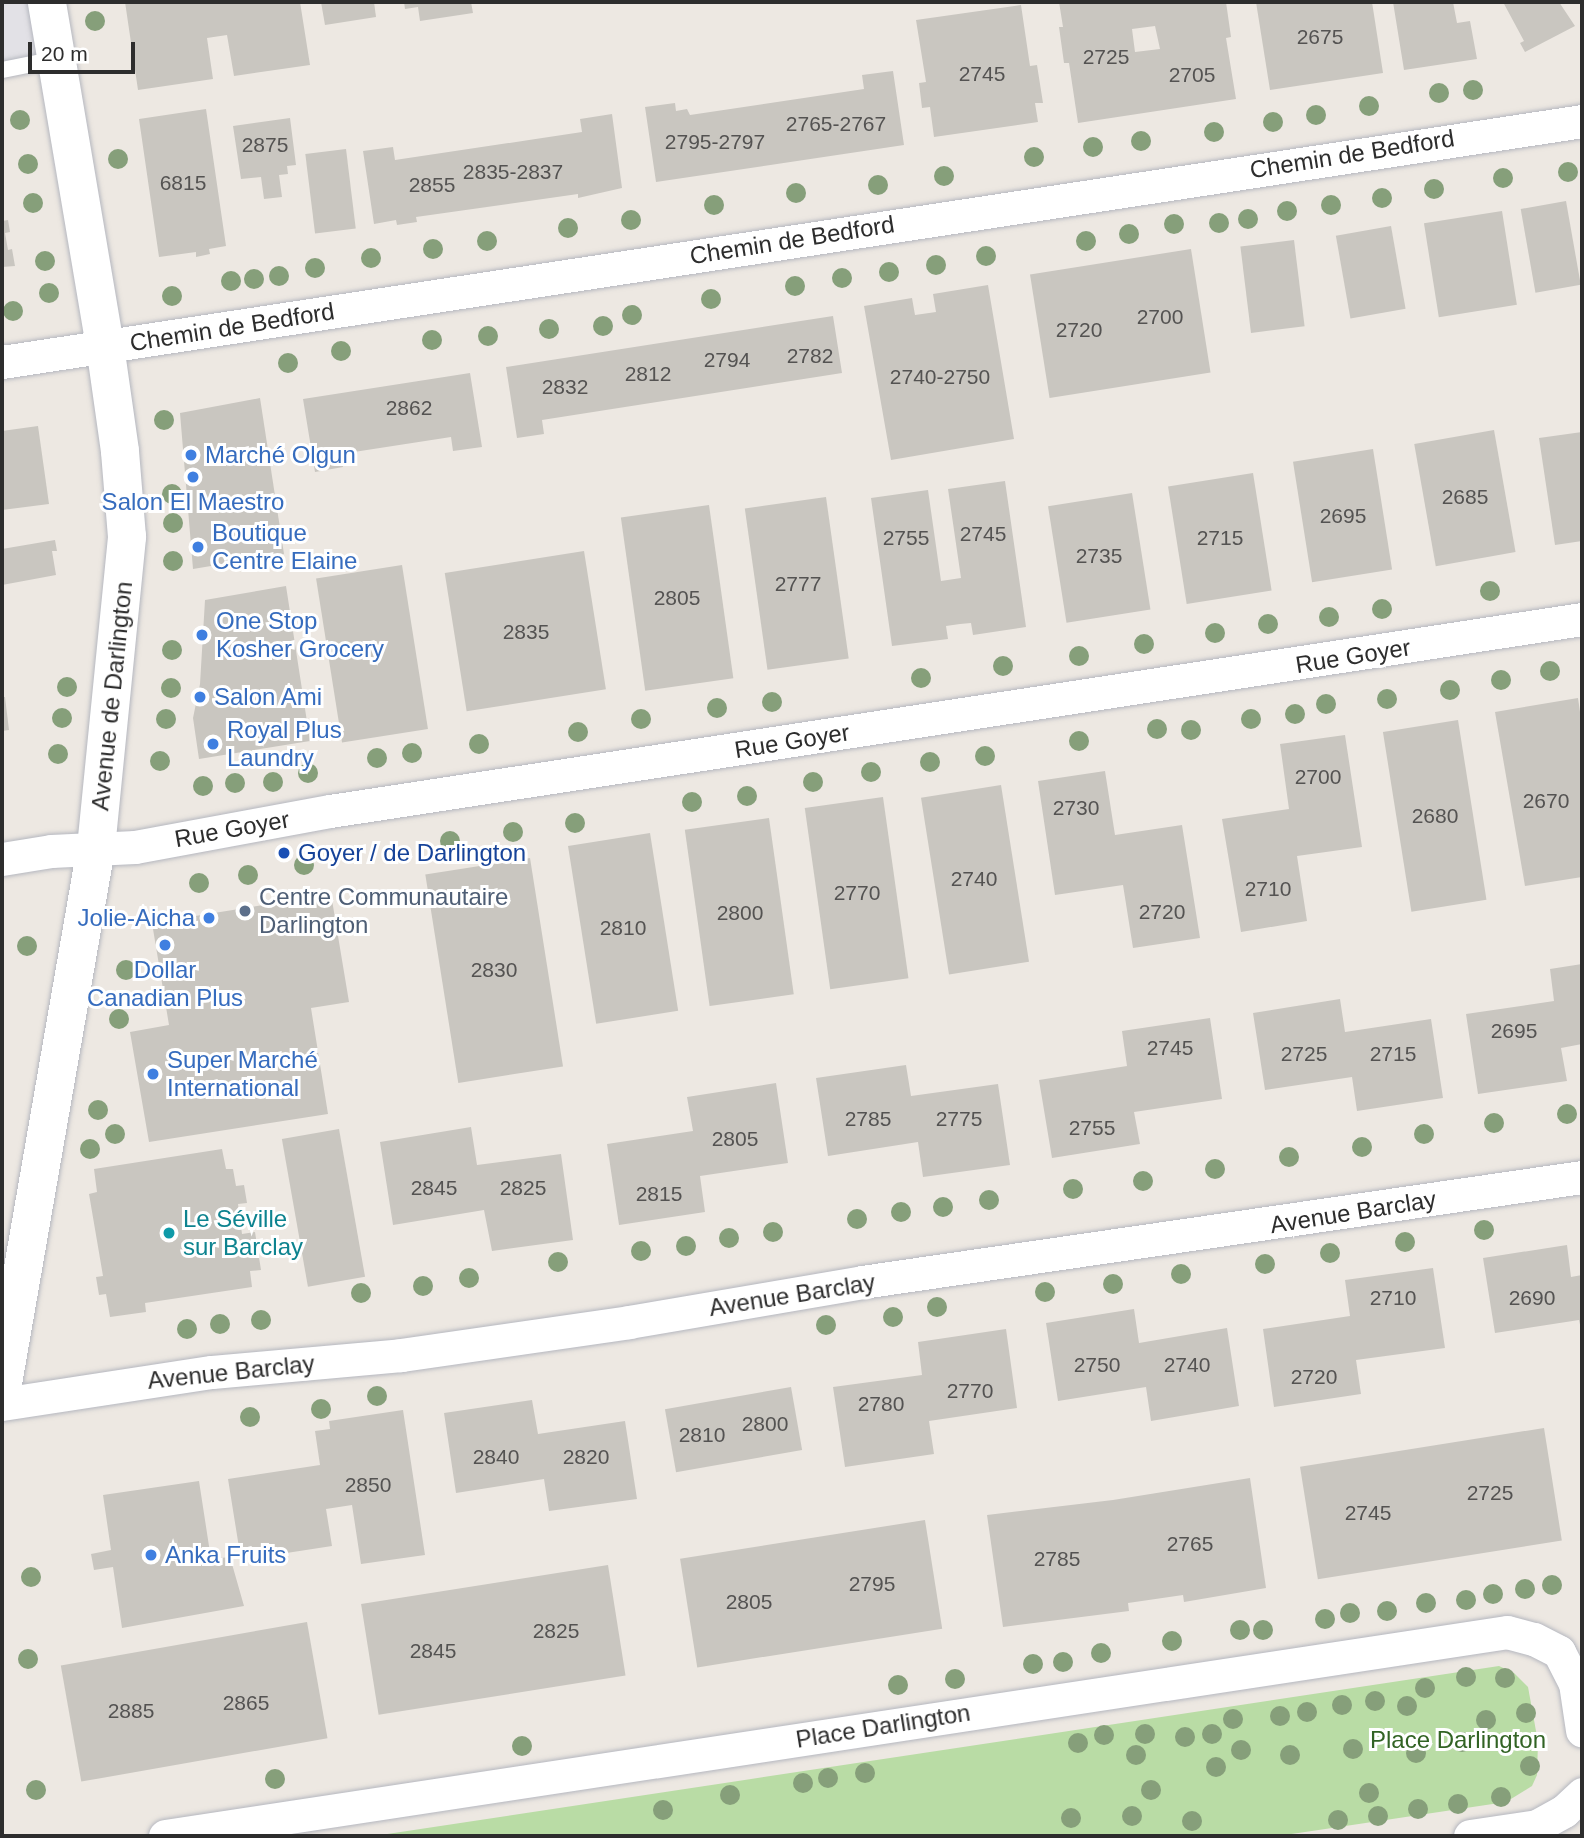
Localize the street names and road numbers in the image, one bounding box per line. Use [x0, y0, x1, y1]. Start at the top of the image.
street label: Chemin de Bedford [1248, 124, 1456, 184]
street label: Chemin de Bedford [688, 210, 896, 270]
street label: Chemin de Bedford [128, 297, 336, 357]
street label: Avenue de Darlington [86, 580, 138, 812]
street label: Rue Goyer [1293, 633, 1413, 679]
street label: Rue Goyer [732, 718, 852, 764]
street label: Rue Goyer [172, 805, 292, 853]
street label: Avenue Barclay [1268, 1185, 1438, 1239]
street label: Avenue Barclay [707, 1268, 877, 1322]
street label: Avenue Barclay [146, 1349, 316, 1395]
street label: Place Darlington [794, 1698, 972, 1754]

